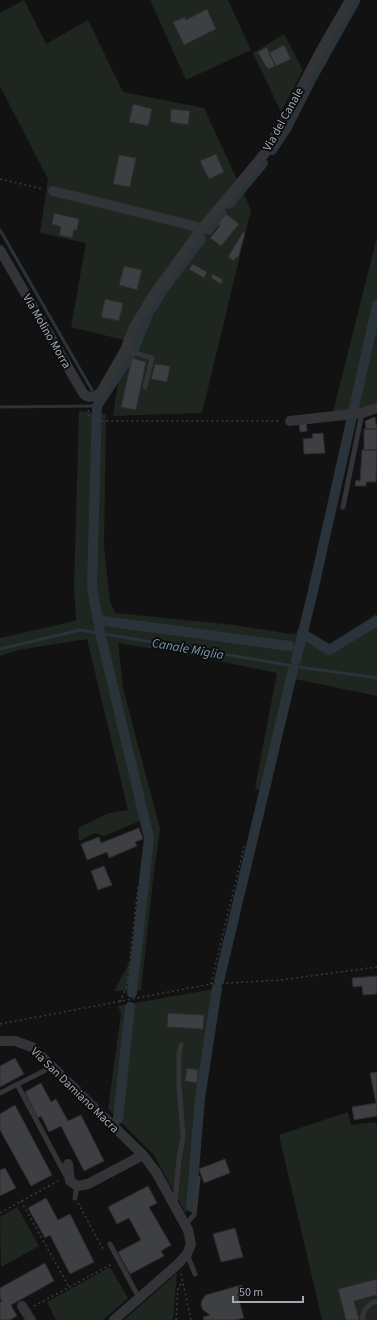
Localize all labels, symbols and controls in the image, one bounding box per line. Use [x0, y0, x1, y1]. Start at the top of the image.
street label: Via del Canale [259, 84, 308, 154]
street label: Via Molino Morra [18, 291, 75, 372]
water label: Canale Miglia [151, 634, 225, 664]
street label: Via San Damiano Macra [27, 1044, 123, 1137]
scale bar [233, 1278, 303, 1304]
text: 50 m [239, 1284, 263, 1301]

